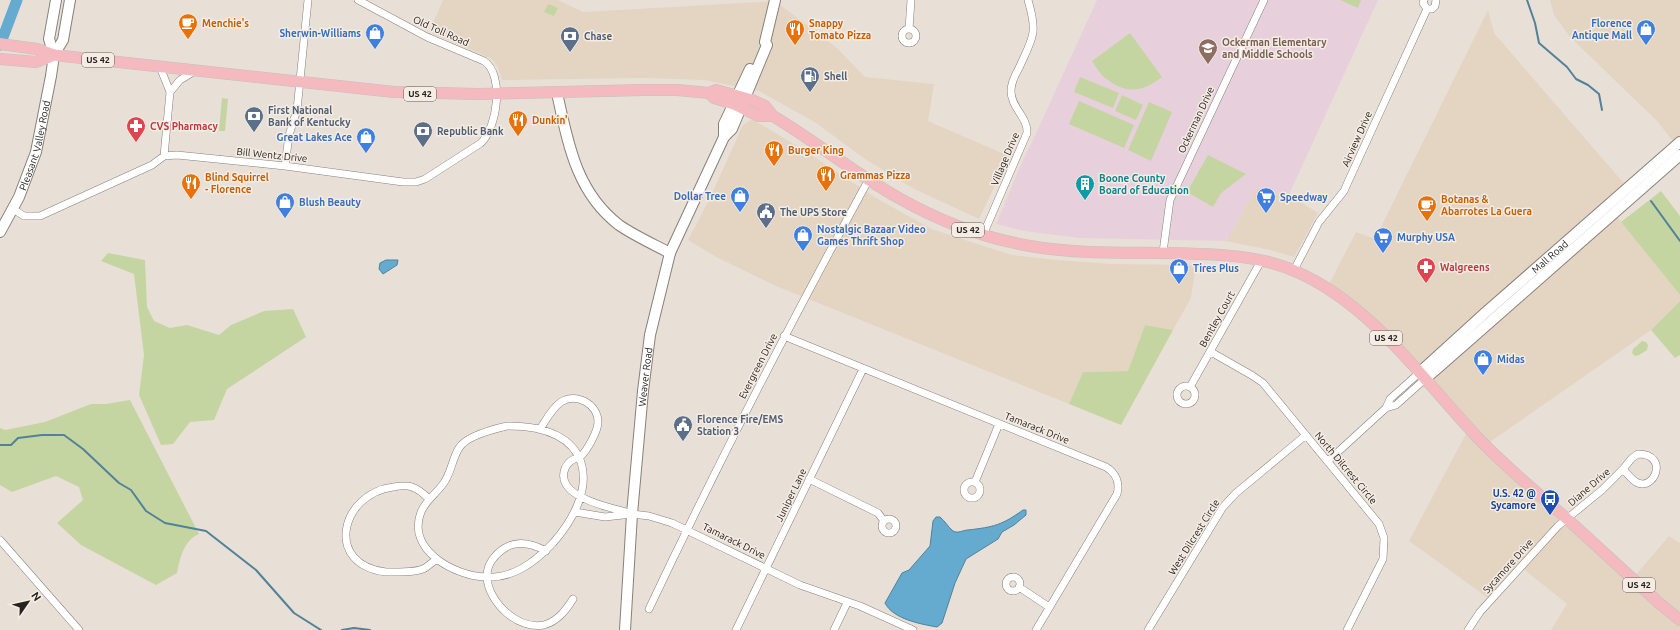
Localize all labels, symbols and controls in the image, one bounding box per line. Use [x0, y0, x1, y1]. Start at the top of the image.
cafe icon: Menchie's [177, 12, 199, 40]
street label: Old Toll Road [411, 14, 471, 48]
place label: Menchie's [202, 18, 249, 29]
restaurant icon: Snappy Tomato Pizza [784, 18, 806, 46]
place label: Snappy Tomato Pizza [809, 18, 871, 41]
place label: Florence Antique Mall [1572, 18, 1632, 41]
shop icon: Florence Antique Mall [1635, 18, 1657, 46]
shop icon: Sherwin-Williams [364, 22, 386, 50]
bank icon: Chase [559, 25, 581, 53]
place label: Sherwin-Williams [279, 28, 361, 39]
place label: Chase [584, 31, 612, 42]
school or university icon: Ockerman Elementary and Middle Schools [1197, 37, 1219, 65]
place label: Ockerman Elementary and Middle Schools [1222, 37, 1327, 60]
road number: US 42 [82, 53, 114, 67]
fuel station icon: Shell [799, 65, 821, 93]
place label: Shell [824, 71, 847, 82]
street label: Ockerman Drive [1176, 85, 1216, 155]
road number: US 42 [404, 87, 436, 101]
street label: Pleasant Valley Road [17, 99, 52, 192]
bank icon: First National Bank of Kentucky [243, 105, 265, 133]
place label: First National Bank of Kentucky [268, 105, 351, 128]
restaurant icon: Dunkin' [507, 109, 529, 137]
street label: Airview Drive [1340, 110, 1374, 168]
pharmacy icon: CVS Pharmacy [125, 115, 147, 143]
place label: Dunkin' [532, 115, 568, 126]
bank icon: Republic Bank [412, 120, 434, 148]
place label: CVS Pharmacy [150, 121, 218, 132]
shop icon: Great Lakes Ace [355, 126, 377, 154]
place label: Republic Bank [437, 126, 504, 137]
street label: Village Drive [989, 131, 1021, 187]
place label: Great Lakes Ace [277, 132, 352, 143]
restaurant icon: Burger King [763, 139, 785, 167]
place label: Burger King [788, 145, 844, 156]
street label: Bill Wentz Drive [236, 146, 308, 164]
restaurant icon: Grammas Pizza [815, 164, 837, 192]
place label: Grammas Pizza [840, 170, 910, 181]
restaurant icon: Blind Squirrel - Florence [180, 172, 202, 200]
place label: Blind Squirrel - Florence [205, 172, 269, 195]
building icon: Boone County Board of Education [1074, 173, 1096, 201]
place label: Boone County Board of Education [1099, 173, 1189, 196]
shop icon: Dollar Tree [729, 185, 751, 213]
supermarket icon: Speedway [1255, 186, 1277, 214]
shop icon: Blush Beauty [274, 191, 296, 219]
place label: Dollar Tree [674, 191, 726, 202]
place label: Speedway [1280, 192, 1328, 203]
cafe icon: Botanas & Abarrotes La Guera [1416, 194, 1438, 222]
place label: Botanas & Abarrotes La Guera [1441, 194, 1532, 217]
place label: Blush Beauty [299, 197, 362, 208]
public building icon: The UPS Store [755, 201, 777, 229]
place label: The UPS Store [780, 207, 847, 218]
road number: US 42 [952, 223, 984, 237]
shop icon: Nostalgic Bazaar Video Games Thrift Shop [792, 224, 814, 252]
place label: Nostalgic Bazaar Video Games Thrift Shop [817, 224, 926, 247]
supermarket icon: Murphy USA [1372, 226, 1394, 254]
place label: Murphy USA [1397, 232, 1455, 243]
street label: Mall Road [1529, 238, 1570, 275]
pharmacy icon: Walgreens [1415, 256, 1437, 284]
shop icon: Tires Plus [1168, 257, 1190, 285]
place label: Walgreens [1440, 262, 1490, 273]
place label: Tires Plus [1193, 263, 1239, 274]
street label: Bentley Court [1197, 289, 1237, 349]
street label: Evergreen Drive [737, 331, 779, 401]
road number: US 42 [1370, 331, 1402, 345]
street label: Weaver Road [636, 347, 654, 407]
shop icon: Midas [1472, 348, 1494, 376]
place label: Midas [1497, 354, 1525, 365]
street label: Tamarack Drive [1003, 410, 1071, 446]
public building icon: Florence Fire/EMS Station 3 [672, 414, 694, 442]
place label: Florence Fire/EMS Station 3 [697, 414, 783, 437]
street label: North Dilcrest Circle [1313, 430, 1379, 506]
street label: Diane Drive [1566, 466, 1612, 508]
street label: Juniper Lane [773, 467, 809, 523]
place label: U.S. 42 @ Sycamore [1491, 488, 1536, 511]
bus stop icon: U.S. 42 @ Sycamore [1539, 488, 1561, 516]
street label: West Dilcrest Circle [1166, 497, 1222, 577]
street label: Tamarack Drive [701, 521, 767, 561]
street label: Sycamore Drive [1481, 537, 1535, 595]
road number: US 42 [1623, 578, 1655, 592]
north arrow [8, 582, 48, 622]
text: N [29, 590, 44, 603]

